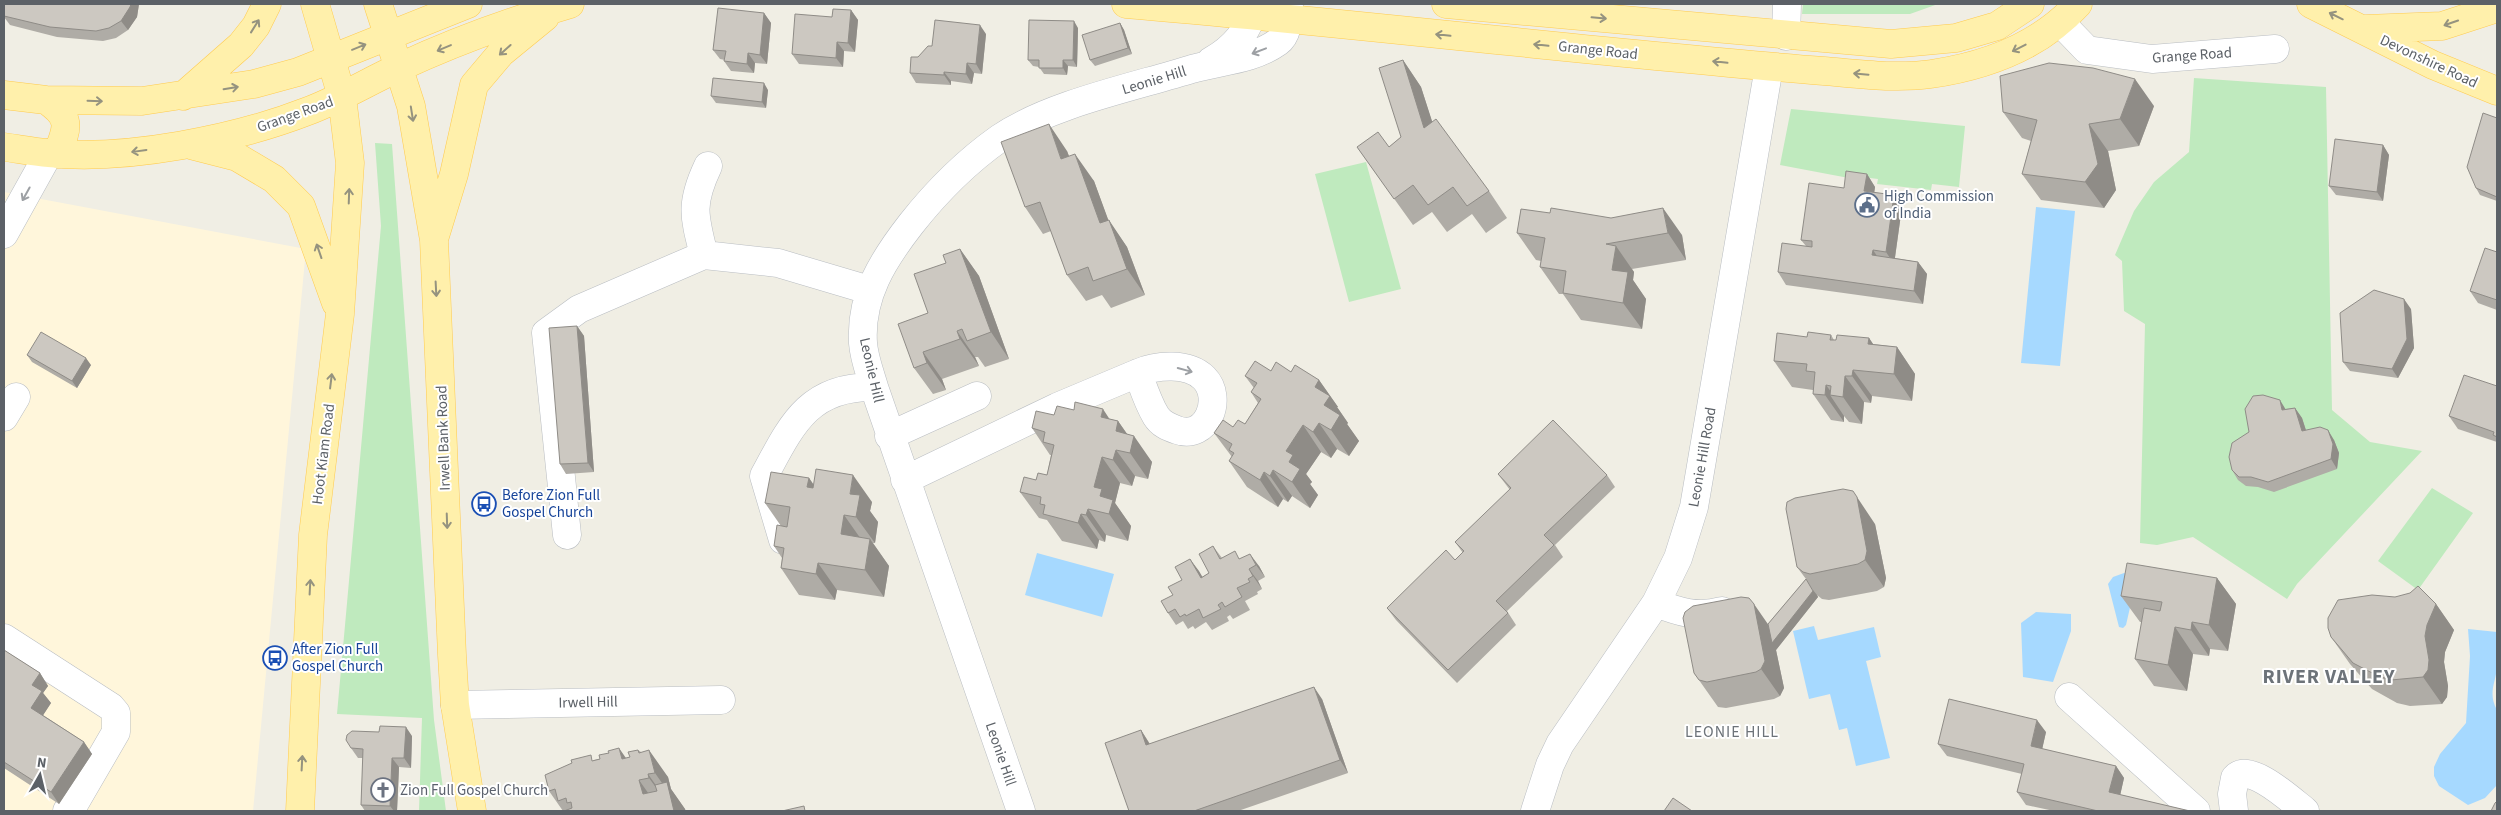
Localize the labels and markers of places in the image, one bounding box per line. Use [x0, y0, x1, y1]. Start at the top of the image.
place label: High Commission of India [1884, 186, 1994, 224]
public building icon: High Commission of India [1854, 192, 1880, 218]
place label: Before Zion Full Gospel Church [502, 485, 600, 523]
bus stop icon: Before Zion Full Gospel Church [471, 491, 497, 517]
place label: After Zion Full Gospel Church [292, 639, 383, 677]
bus stop icon: After Zion Full Gospel Church [262, 645, 288, 671]
church icon: Zion Full Gospel Church [370, 777, 396, 803]
place label: Zion Full Gospel Church [400, 780, 548, 801]

